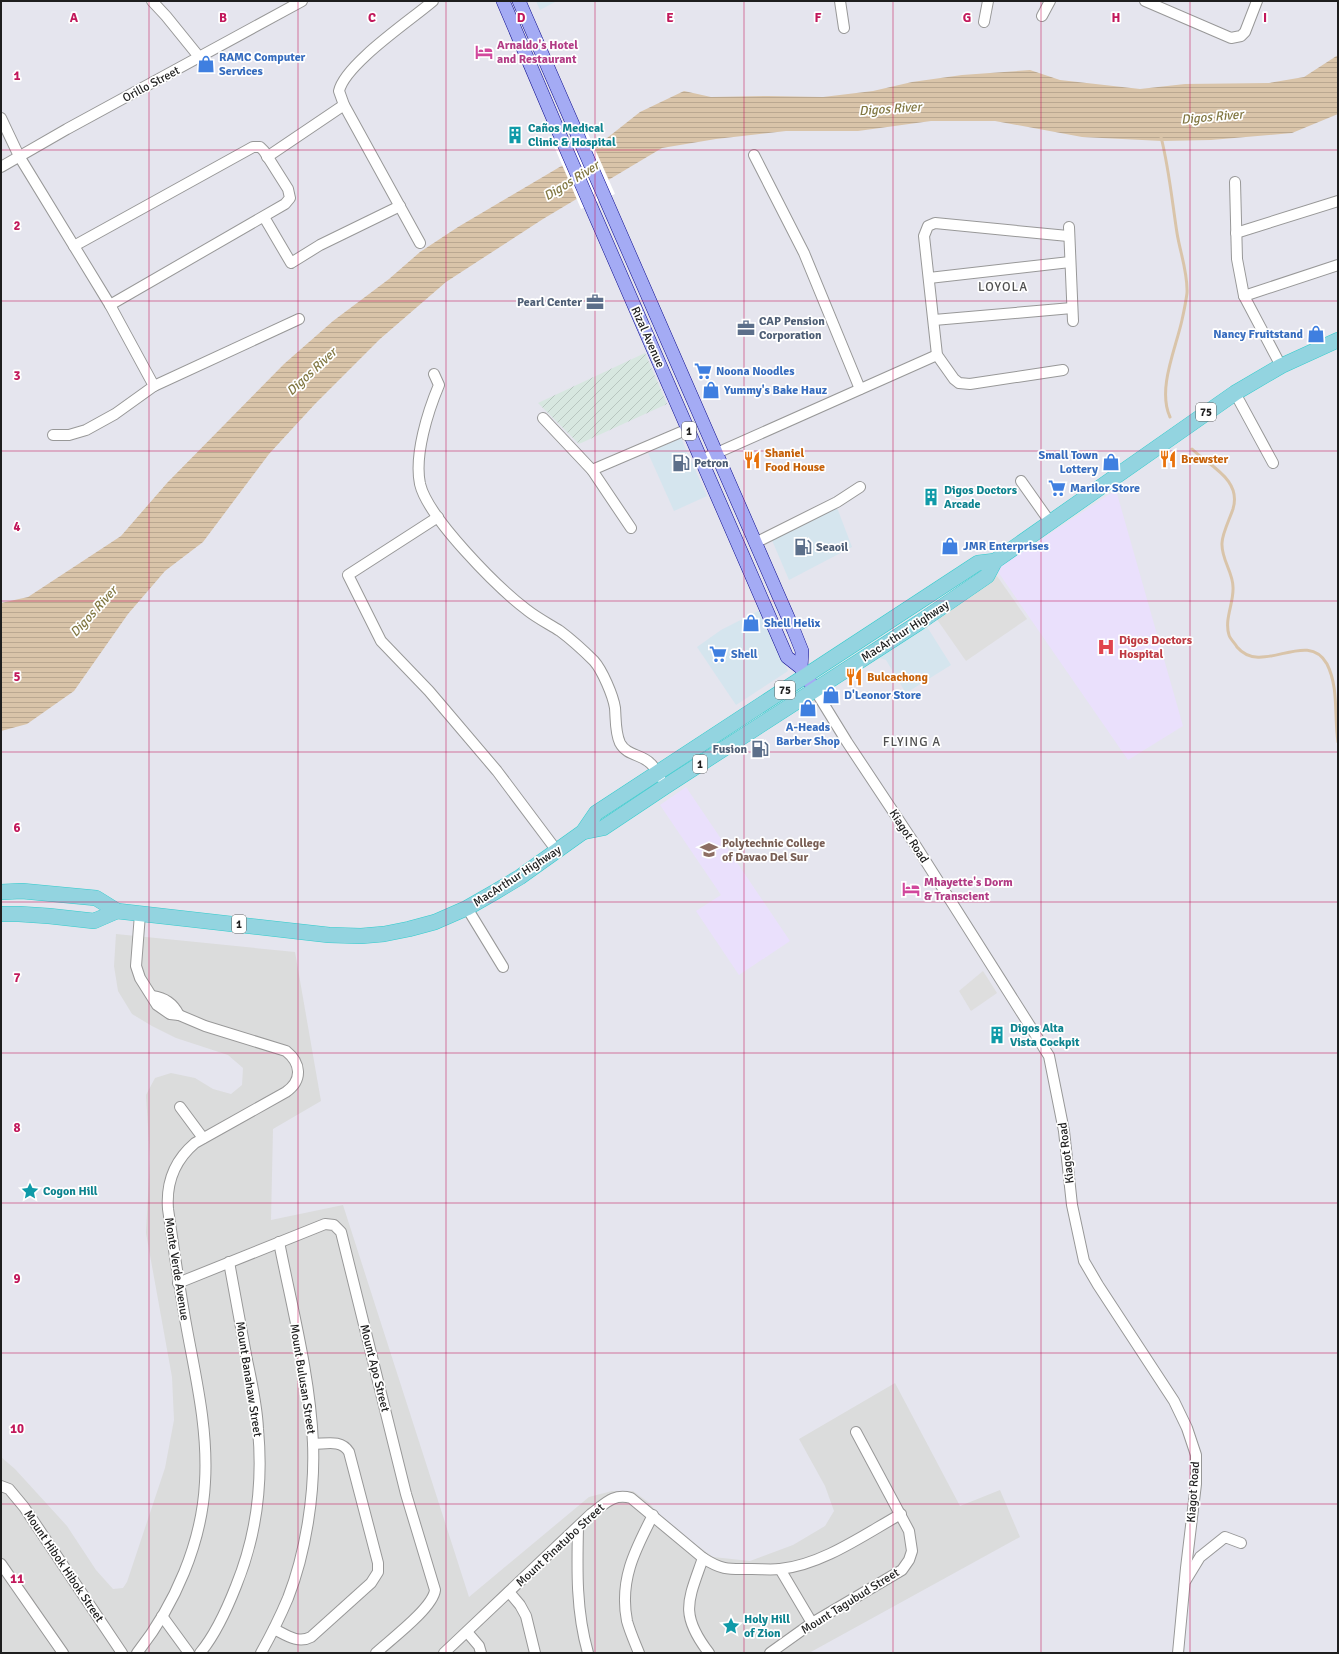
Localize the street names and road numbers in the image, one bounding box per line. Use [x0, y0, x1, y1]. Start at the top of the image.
street label: Orillo Street [120, 63, 182, 106]
street label: Rizal Avenue [627, 304, 668, 370]
road number: 75 [1196, 403, 1216, 421]
road number: 1 [682, 422, 696, 440]
street label: MacArthur Highway [858, 597, 952, 665]
road number: 75 [775, 681, 795, 699]
road number: 1 [693, 755, 707, 773]
street label: Kiagot Road [886, 806, 932, 866]
street label: MacArthur Highway [470, 842, 564, 910]
road number: 1 [232, 915, 246, 933]
street label: Kiagot Road [1055, 1122, 1078, 1184]
street label: Monte Verde Avenue [161, 1216, 192, 1322]
street label: Mount Banahaw Street [232, 1320, 265, 1438]
street label: Mount Bulusan Street [286, 1323, 319, 1435]
street label: Mount Apo Street [356, 1323, 393, 1413]
street label: Kiagot Road [1184, 1461, 1203, 1523]
street label: Mount Pinatubo Street [513, 1500, 608, 1590]
street label: Mount Hibok Hibok Street [20, 1507, 107, 1625]
street label: Mount Tagubud Street [798, 1565, 902, 1638]

